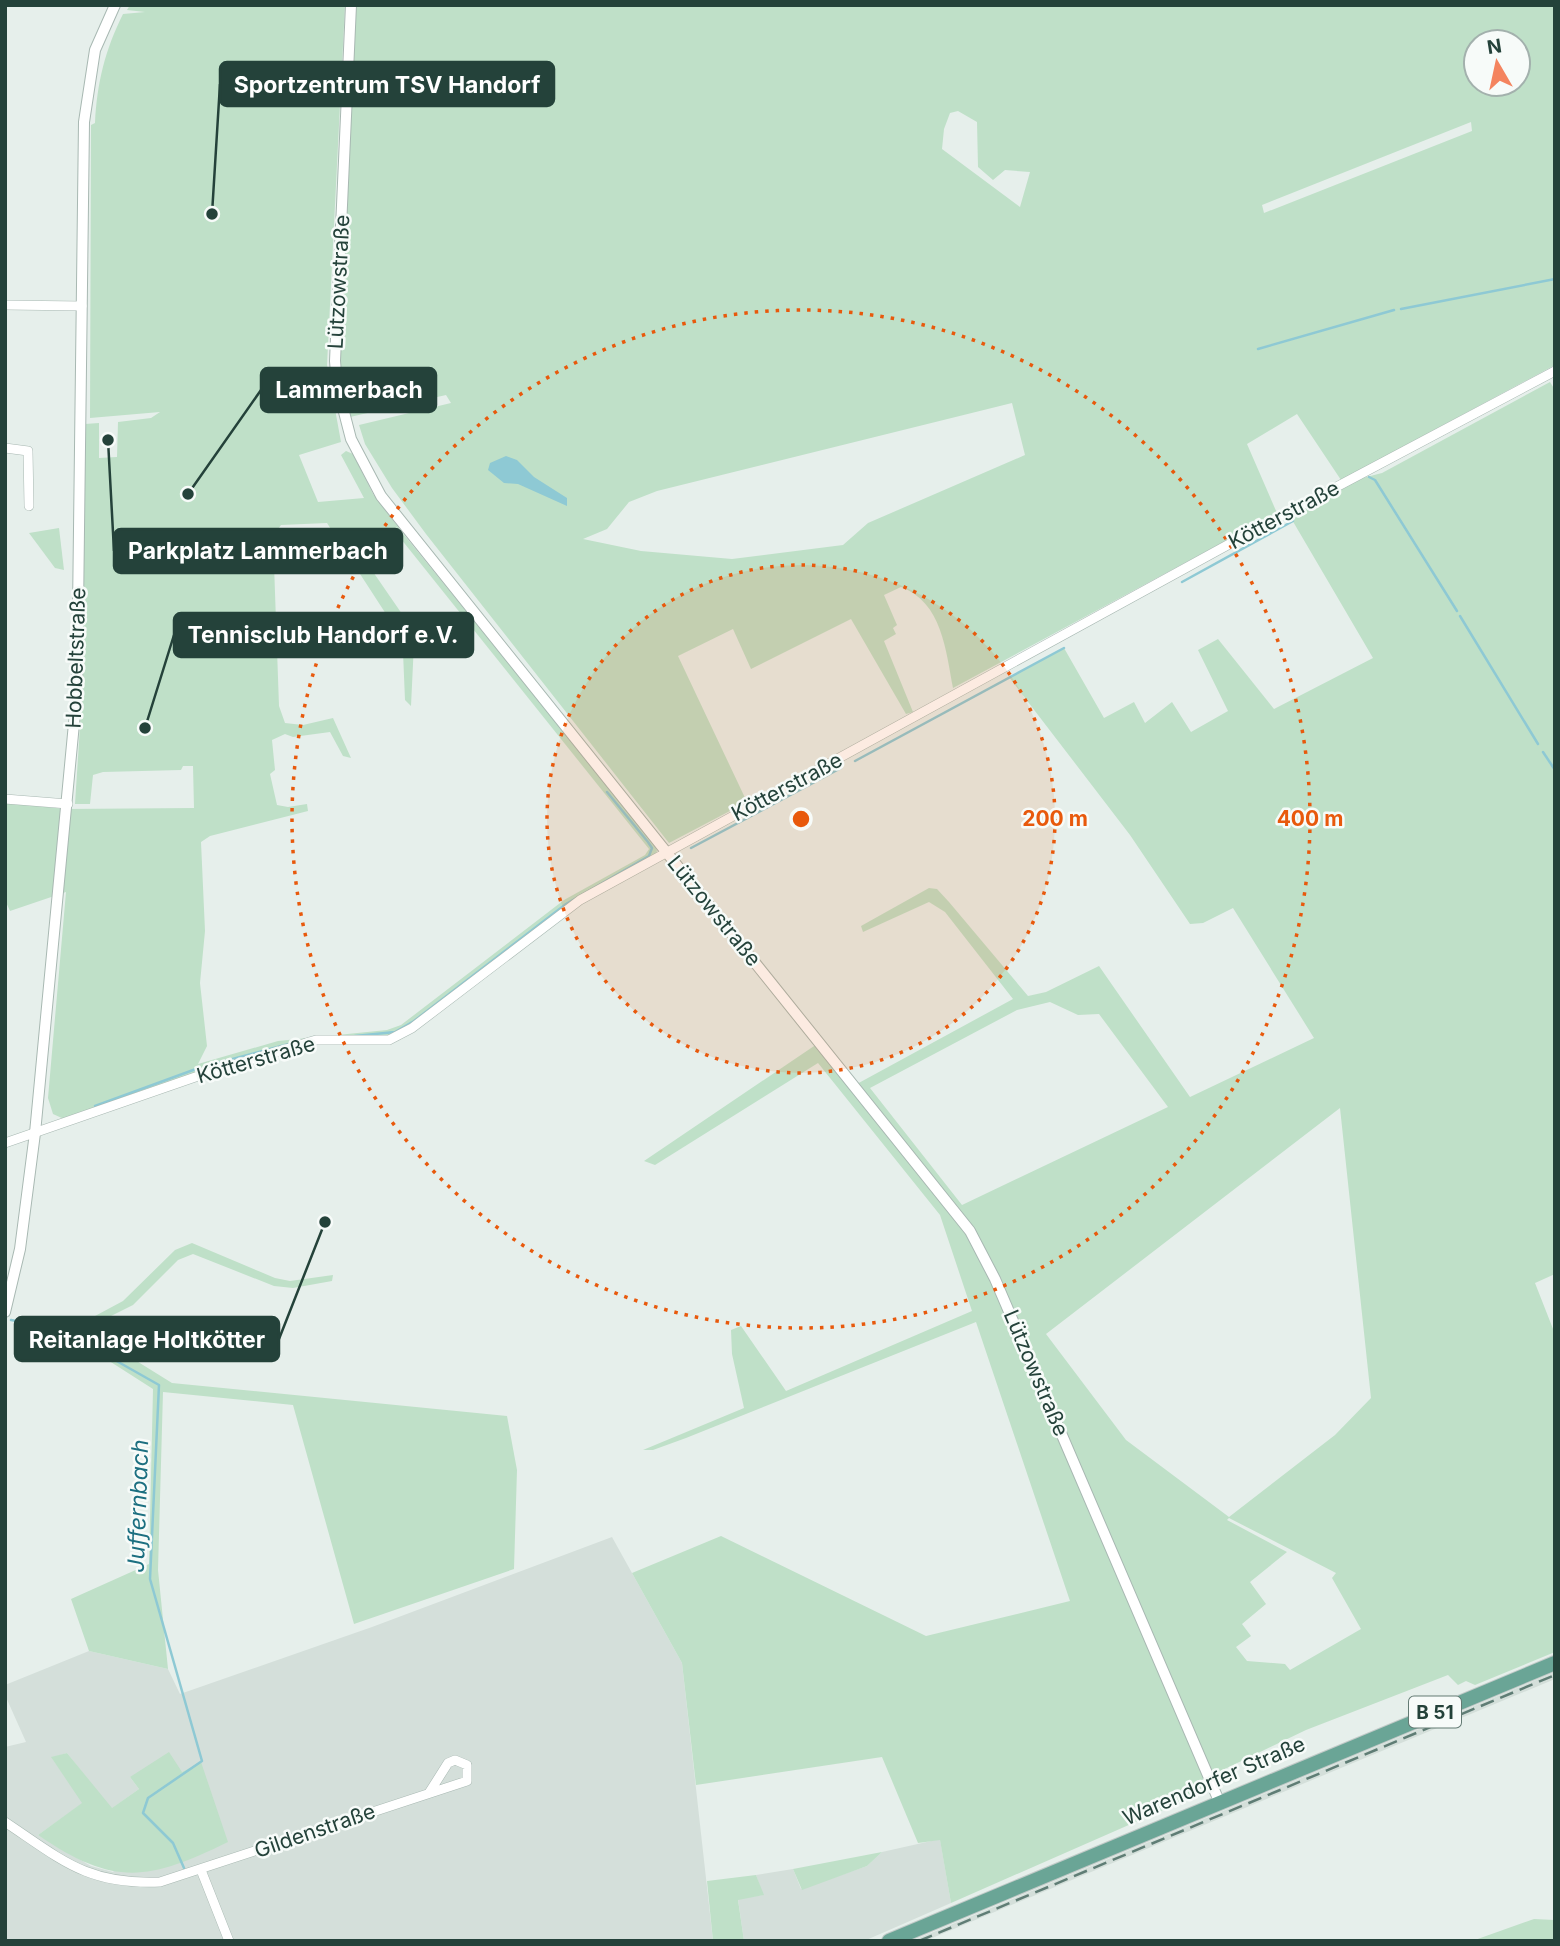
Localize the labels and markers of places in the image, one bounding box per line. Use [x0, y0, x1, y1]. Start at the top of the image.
callout: Sportzentrum TSV Handorf [220, 62, 554, 106]
callout: Lammerbach [261, 368, 436, 412]
callout: Parkplatz Lammerbach [114, 529, 402, 573]
callout: Tennisclub Handorf e.V. [174, 613, 473, 657]
centre of rings [789, 807, 813, 831]
callout: Reitanlage Holtkötter [15, 1317, 279, 1361]

